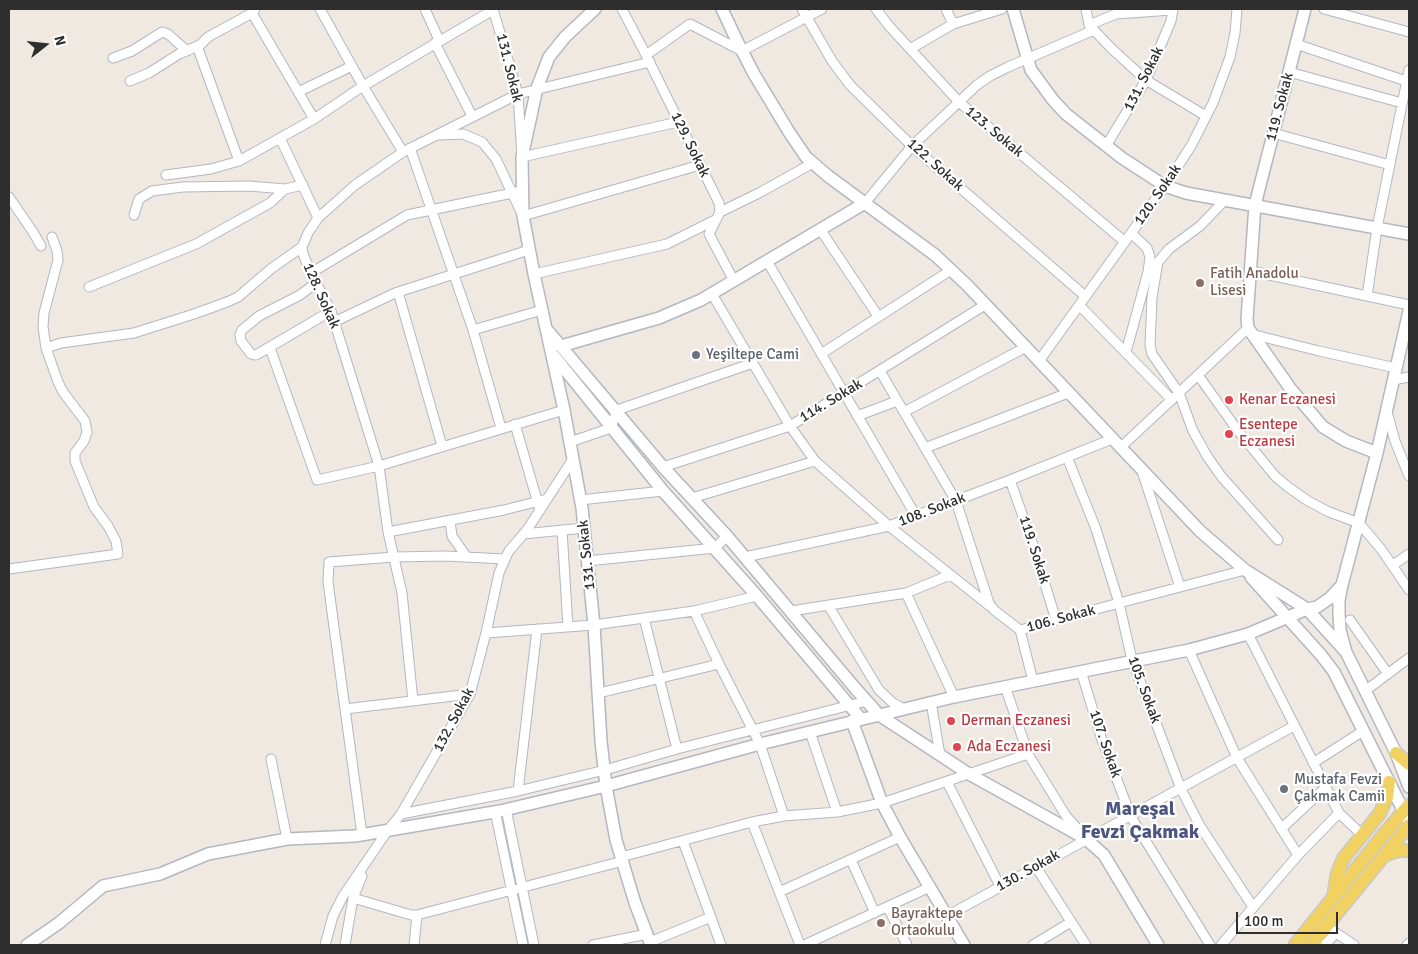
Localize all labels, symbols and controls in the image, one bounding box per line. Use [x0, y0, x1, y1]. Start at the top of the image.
north arrow [20, 20, 70, 70]
street label: 131. Sokak [492, 32, 526, 104]
text: N [50, 34, 69, 48]
street label: 131. Sokak [1120, 44, 1168, 114]
street label: 119. Sokak [1262, 71, 1298, 143]
street label: 123. Sokak [961, 103, 1027, 161]
street label: 129. Sokak [666, 109, 714, 181]
street label: 122. Sokak [903, 135, 967, 195]
street label: 120. Sokak [1130, 161, 1186, 229]
street label: 128. Sokak [298, 260, 344, 332]
place label: Fatih Anadolu Lisesi [1210, 265, 1299, 300]
marker: Fatih Anadolu Lisesi [1194, 277, 1206, 289]
place label: Yeşiltepe Cami [706, 346, 799, 364]
marker: Yeşiltepe Cami [690, 349, 702, 361]
street label: 114. Sokak [796, 375, 866, 427]
place label: Kenar Eczanesi [1239, 391, 1336, 409]
marker: Kenar Eczanesi [1223, 394, 1235, 406]
place label: Esentepe Eczanesi [1239, 416, 1298, 451]
marker: Esentepe Eczanesi [1223, 428, 1235, 440]
street label: 108. Sokak [896, 489, 968, 531]
street label: 119. Sokak [1015, 514, 1053, 586]
street label: 131. Sokak [574, 519, 600, 591]
street label: 106. Sokak [1025, 601, 1097, 637]
street label: 105. Sokak [1124, 654, 1164, 726]
street label: 132. Sokak [430, 685, 478, 755]
street label: 107. Sokak [1085, 708, 1125, 780]
place label: Derman Eczanesi [961, 712, 1071, 730]
marker: Derman Eczanesi [945, 715, 957, 727]
place label: Ada Eczanesi [967, 738, 1051, 756]
marker: Ada Eczanesi [951, 741, 963, 753]
place label: Mustafa Fevzi Çakmak Camii [1294, 771, 1385, 806]
marker: Mustafa Fevzi Çakmak Camii [1278, 783, 1290, 795]
district label: Mareşal Fevzi Çakmak [1081, 798, 1199, 845]
street label: 130. Sokak [993, 846, 1063, 896]
scale bar [1238, 902, 1340, 934]
place label: Bayraktepe Ortaokulu [891, 905, 963, 940]
text: 100 m [1244, 912, 1284, 930]
marker: Bayraktepe Ortaokulu [875, 917, 887, 929]

